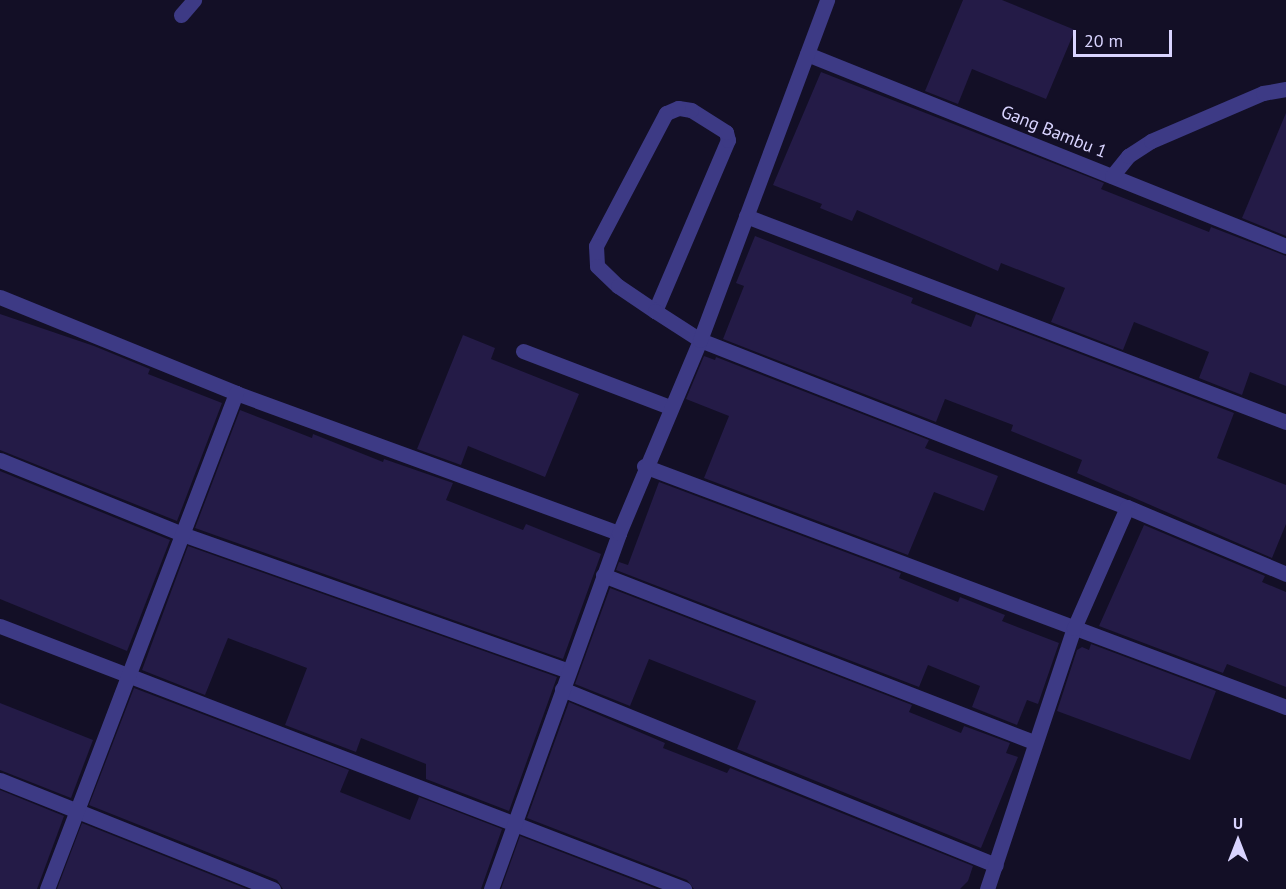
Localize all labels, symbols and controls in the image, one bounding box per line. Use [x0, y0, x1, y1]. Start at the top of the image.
scale bar [1076, 18, 1175, 56]
text: 20 m [1084, 29, 1123, 52]
street label: Gang Bambu 1 [998, 101, 1110, 163]
north arrow [1208, 811, 1268, 871]
text: U [1233, 813, 1243, 833]

